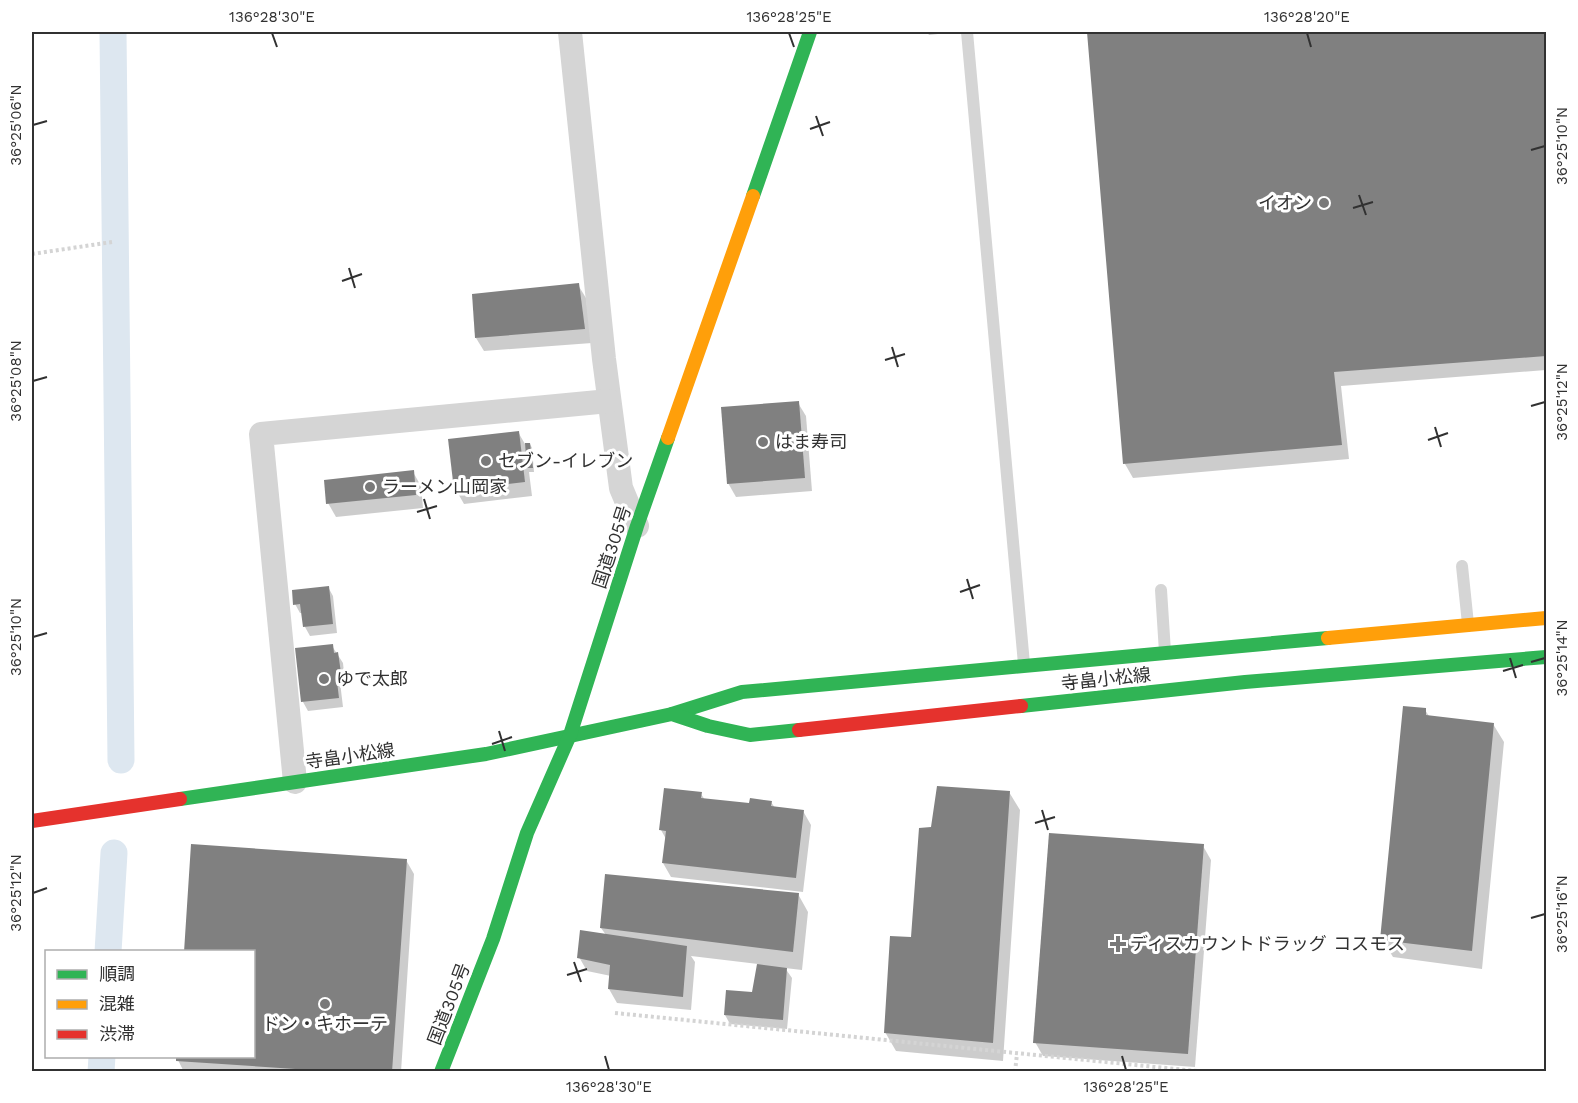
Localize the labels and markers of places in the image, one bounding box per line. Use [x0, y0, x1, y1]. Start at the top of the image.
place label: イオン [1258, 192, 1312, 213]
marker: イオン [1317, 196, 1331, 210]
place label: はま寿司 [775, 431, 847, 452]
marker: はま寿司 [756, 435, 770, 449]
place label: セブン-イレブン [498, 450, 633, 471]
marker: セブン-イレブン [479, 454, 493, 468]
place label: ラーメン山岡家 [382, 476, 507, 497]
marker: ラーメン山岡家 [363, 480, 377, 494]
place label: ゆで太郎 [336, 668, 408, 689]
marker: ゆで太郎 [317, 672, 331, 686]
place label: ディスカウントドラッグ コスモス [1130, 933, 1405, 954]
marker: ディスカウントドラッグ コスモス [1111, 937, 1125, 951]
marker: ドン・キホーテ [318, 997, 332, 1011]
place label: ドン・キホーテ [262, 1013, 388, 1034]

